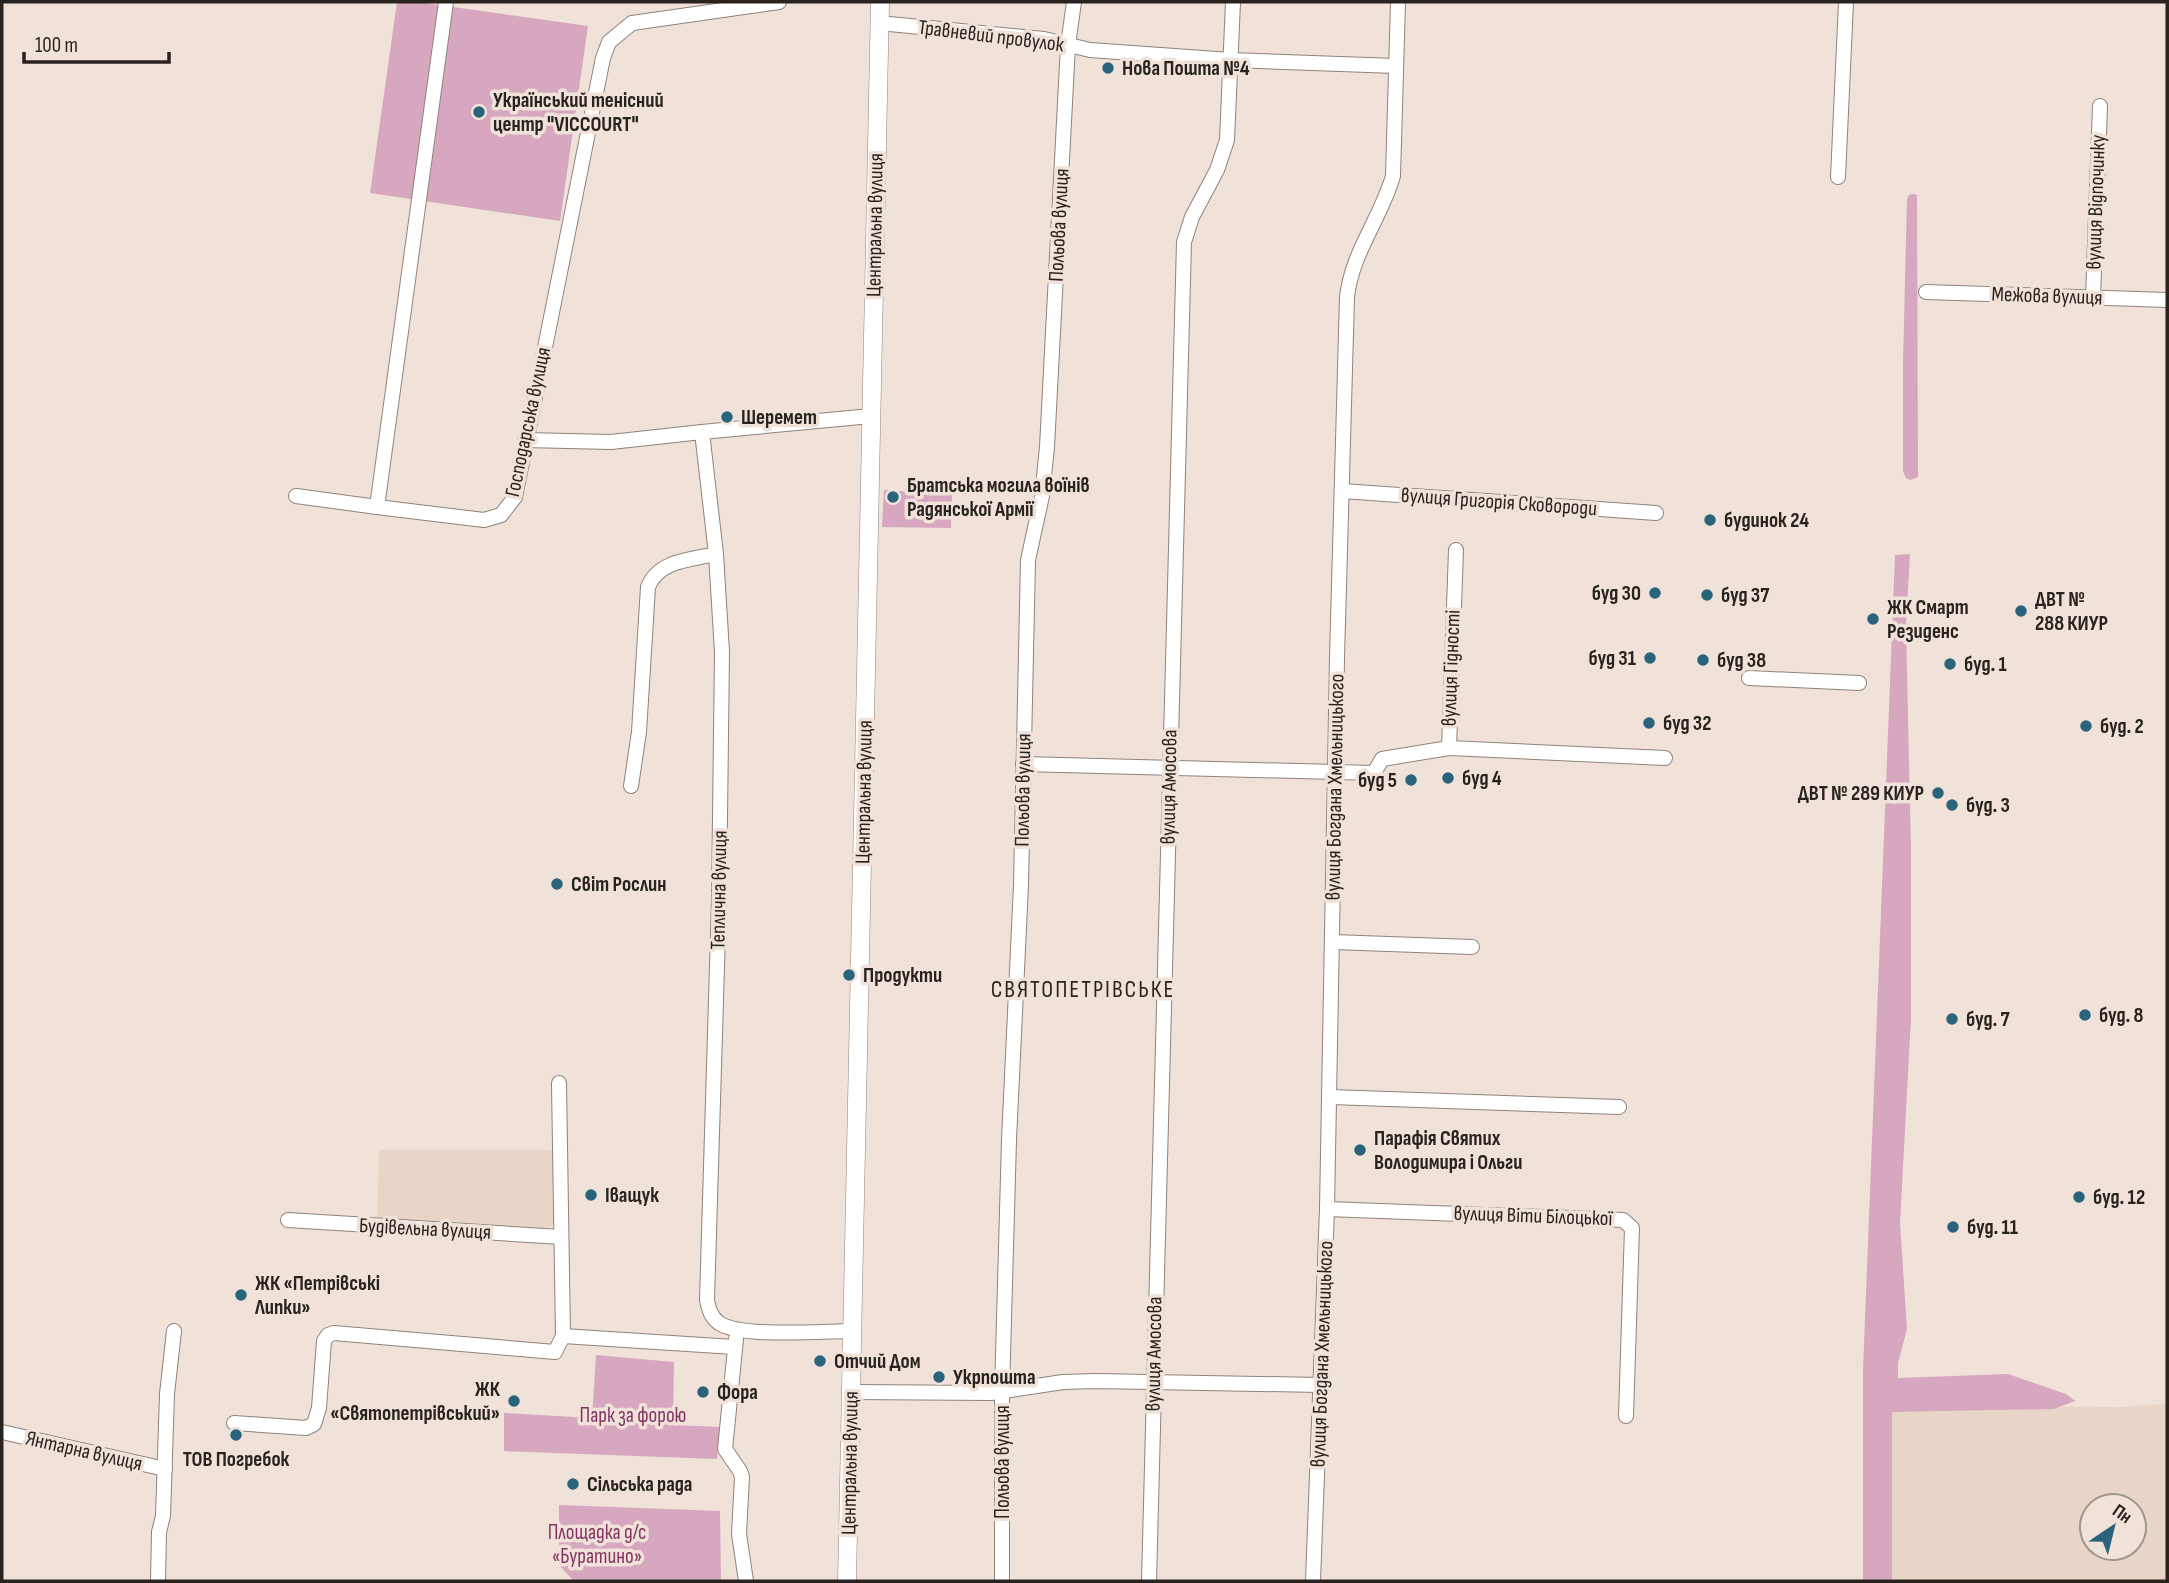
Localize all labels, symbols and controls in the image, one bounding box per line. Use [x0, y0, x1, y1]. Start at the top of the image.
street label: Травневий провулок [917, 15, 1065, 57]
scale bar [24, 21, 170, 65]
text: 100 m [35, 33, 78, 58]
place label: Нова Пошта №4 [1122, 56, 1250, 81]
marker: Нова Пошта №4 [1100, 60, 1116, 76]
place label: Український тенісний центр "VICCOURT" [493, 88, 664, 137]
marker: Український тенісний центр "VICCOURT" [471, 104, 487, 120]
street label: вулиця Відпочинку [2081, 134, 2111, 270]
street label: Центральна вулиця [861, 153, 889, 297]
street label: Польова вулиця [1044, 168, 1074, 282]
street label: Межова вулиця [1991, 282, 2103, 310]
street label: Господарська вулиця [500, 345, 556, 499]
place label: Шеремет [741, 405, 817, 430]
marker: Шеремет [719, 409, 735, 425]
place label: Братська могила воїнів Радянської Армії [907, 473, 1090, 522]
street label: вулиця Григорія Сковороди [1400, 483, 1598, 521]
marker: Братська могила воїнів Радянської Армії [885, 489, 901, 505]
place label: будинок 24 [1724, 508, 1809, 533]
marker: будинок 24 [1702, 512, 1718, 528]
place label: буд 30 [1592, 581, 1641, 606]
place label: буд 37 [1721, 583, 1770, 608]
marker: буд 30 [1647, 585, 1663, 601]
marker: буд 37 [1699, 587, 1715, 603]
place label: ДВТ № 288 КИУР [2035, 587, 2108, 636]
place label: ЖК Смарт Резиденс [1887, 595, 1969, 644]
marker: ДВТ № 288 КИУР [2013, 603, 2029, 619]
street label: вулиця Гідності [1436, 609, 1466, 727]
marker: ЖК Смарт Резиденс [1865, 611, 1881, 627]
place label: буд 31 [1589, 646, 1636, 671]
place label: буд 38 [1717, 648, 1766, 673]
marker: буд 31 [1642, 650, 1658, 666]
marker: буд 38 [1695, 652, 1711, 668]
place label: буд. 1 [1964, 652, 2007, 677]
marker: буд. 1 [1942, 656, 1958, 672]
street label: вулиця Богдана Хмельницького [1321, 674, 1349, 900]
place label: буд 32 [1663, 711, 1711, 736]
place label: буд. 2 [2100, 714, 2144, 739]
marker: буд 32 [1641, 715, 1657, 731]
marker: буд. 2 [2078, 718, 2094, 734]
street label: Центральна вулиця [850, 720, 878, 864]
street label: вулиця Амосова [1155, 729, 1183, 845]
street label: Польова вулиця [1010, 733, 1036, 847]
place label: буд 4 [1462, 766, 1502, 791]
place label: буд 5 [1358, 768, 1397, 793]
marker: буд 4 [1440, 770, 1456, 786]
marker: буд 5 [1403, 772, 1419, 788]
place label: ДВТ № 289 КИУР [1798, 781, 1924, 806]
marker: ДВТ № 289 КИУР [1930, 785, 1946, 801]
place label: буд. 3 [1966, 793, 2010, 818]
marker: буд. 3 [1944, 797, 1960, 813]
street label: Теплична вулиця [705, 830, 733, 950]
place label: Світ Рослин [571, 872, 666, 897]
marker: Світ Рослин [549, 876, 565, 892]
place label: Продукти [863, 963, 942, 988]
marker: Продукти [841, 967, 857, 983]
district label: СВЯТОПЕТРІВСЬКЕ [991, 975, 1175, 1004]
place label: буд. 8 [2099, 1003, 2144, 1028]
place label: буд. 7 [1966, 1007, 2011, 1032]
marker: буд. 8 [2077, 1007, 2093, 1023]
marker: буд. 7 [1944, 1011, 1960, 1027]
place label: Парафія Святих Володимира і Ольги [1374, 1126, 1522, 1175]
marker: Парафія Святих Володимира і Ольги [1352, 1142, 1368, 1158]
place label: Іващук [605, 1183, 659, 1208]
place label: буд. 12 [2093, 1185, 2145, 1210]
marker: Іващук [583, 1187, 599, 1203]
marker: буд. 12 [2071, 1189, 2087, 1205]
street label: вулиця Віти Білоцької [1453, 1201, 1614, 1231]
street label: Будівельна вулиця [358, 1213, 492, 1245]
place label: буд. 11 [1967, 1215, 2018, 1240]
marker: буд. 11 [1945, 1219, 1961, 1235]
street label: вулиця Богдана Хмельницького [1306, 1240, 1338, 1468]
place label: ЖК «Петрівські Липки» [254, 1271, 380, 1320]
marker: ЖК «Петрівські Липки» [233, 1287, 249, 1303]
street label: вулиця Амосова [1140, 1296, 1168, 1412]
place label: Отчий Дом [834, 1349, 920, 1374]
marker: Отчий Дом [812, 1353, 828, 1369]
place label: Укрпошта [953, 1365, 1036, 1390]
marker: Укрпошта [931, 1369, 947, 1385]
place label: ЖК «Святопетрівський» [330, 1377, 501, 1426]
place label: Фора [717, 1380, 758, 1405]
marker: Фора [695, 1384, 711, 1400]
street label: Центральна вулиця [836, 1391, 864, 1535]
marker: ЖК «Святопетрівський» [506, 1393, 522, 1409]
park label: Парк за форою [580, 1403, 686, 1428]
street label: Польова вулиця [990, 1405, 1015, 1519]
street label: Янтарна вулиця [23, 1425, 145, 1477]
marker: ТОВ Погребок [228, 1427, 244, 1443]
place label: ТОВ Погребок [183, 1447, 290, 1472]
place label: Сільська рада [587, 1472, 692, 1497]
marker: Сільська рада [565, 1476, 581, 1492]
north arrow [2078, 1492, 2148, 1562]
text: Пн [2108, 1500, 2136, 1529]
park label: Площадка д/с «Буратино» [548, 1520, 646, 1569]

